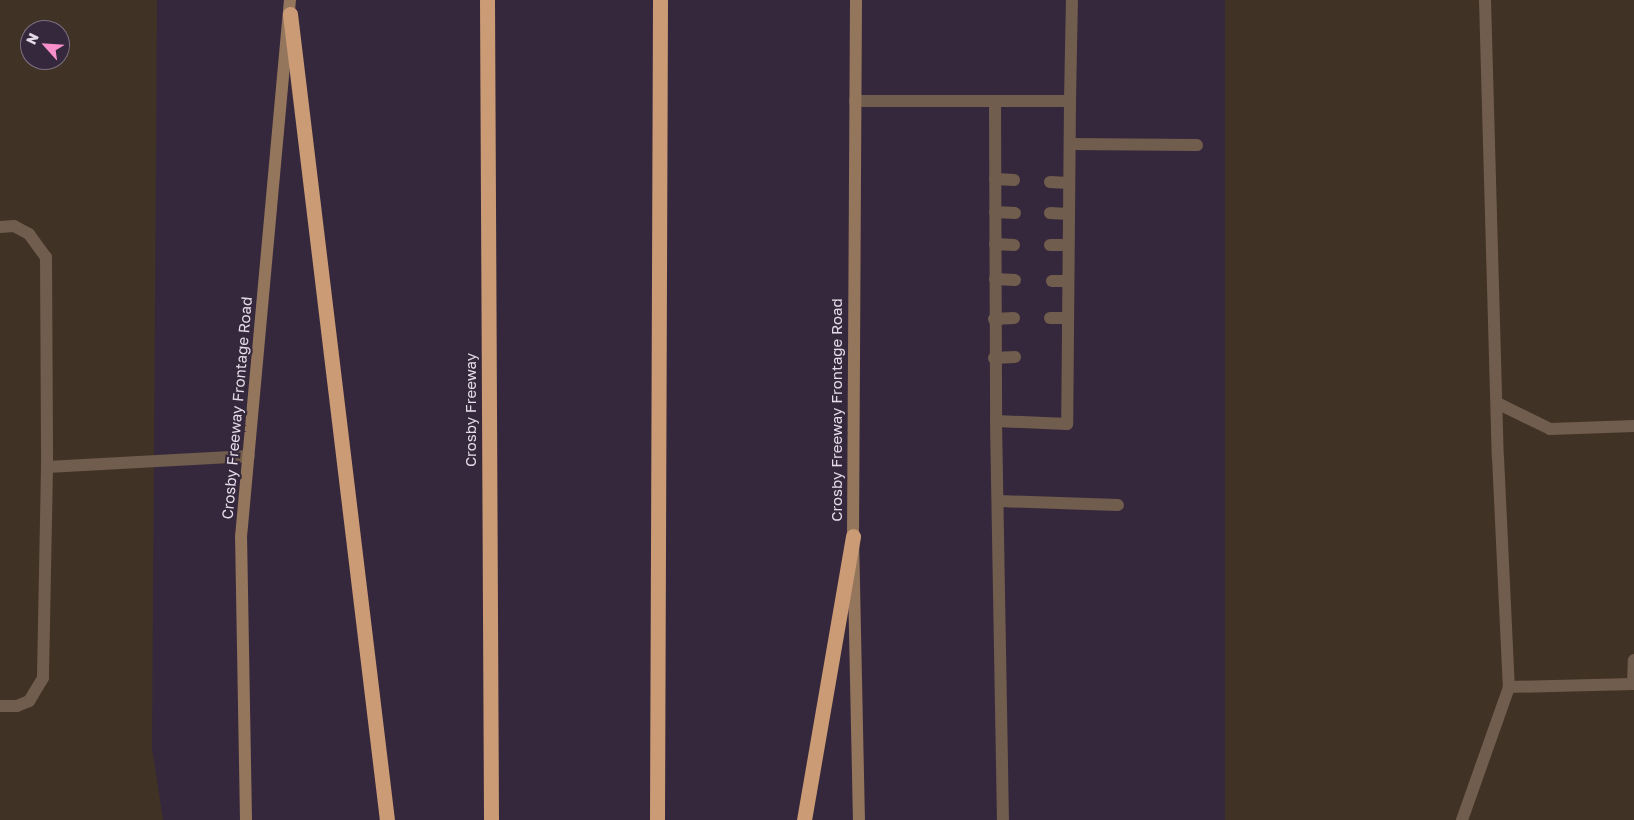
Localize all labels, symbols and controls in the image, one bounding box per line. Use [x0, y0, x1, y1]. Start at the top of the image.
north arrow [20, 20, 70, 70]
text: N [22, 30, 42, 47]
street label: Crosby Freeway Frontage Road [218, 296, 256, 520]
street label: Crosby Freeway Frontage Road [828, 298, 846, 522]
street label: Crosby Freeway [462, 353, 480, 467]

